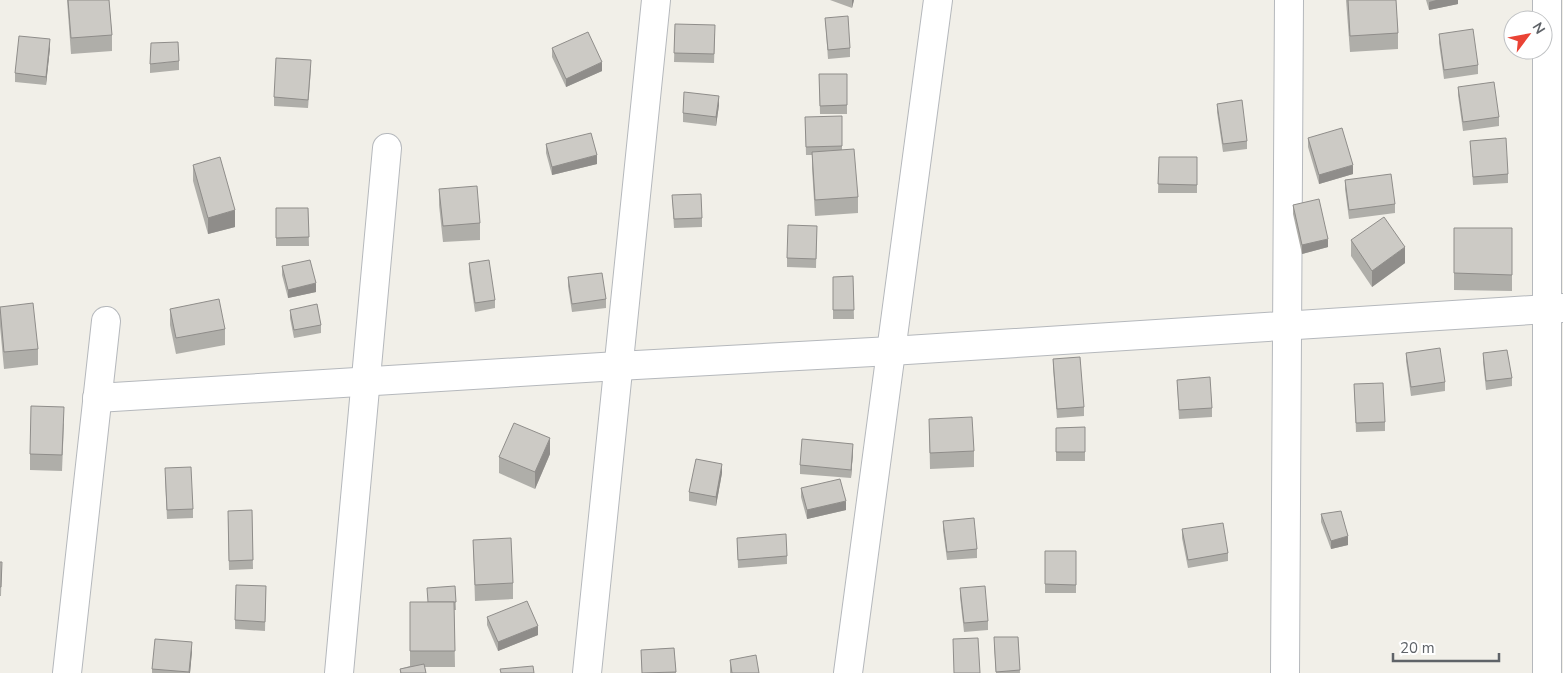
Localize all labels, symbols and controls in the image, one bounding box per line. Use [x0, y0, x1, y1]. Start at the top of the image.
north arrow [1503, 10, 1553, 60]
text: N [1528, 19, 1549, 38]
scale bar [1393, 630, 1499, 662]
text: 20 m [1400, 638, 1435, 658]

